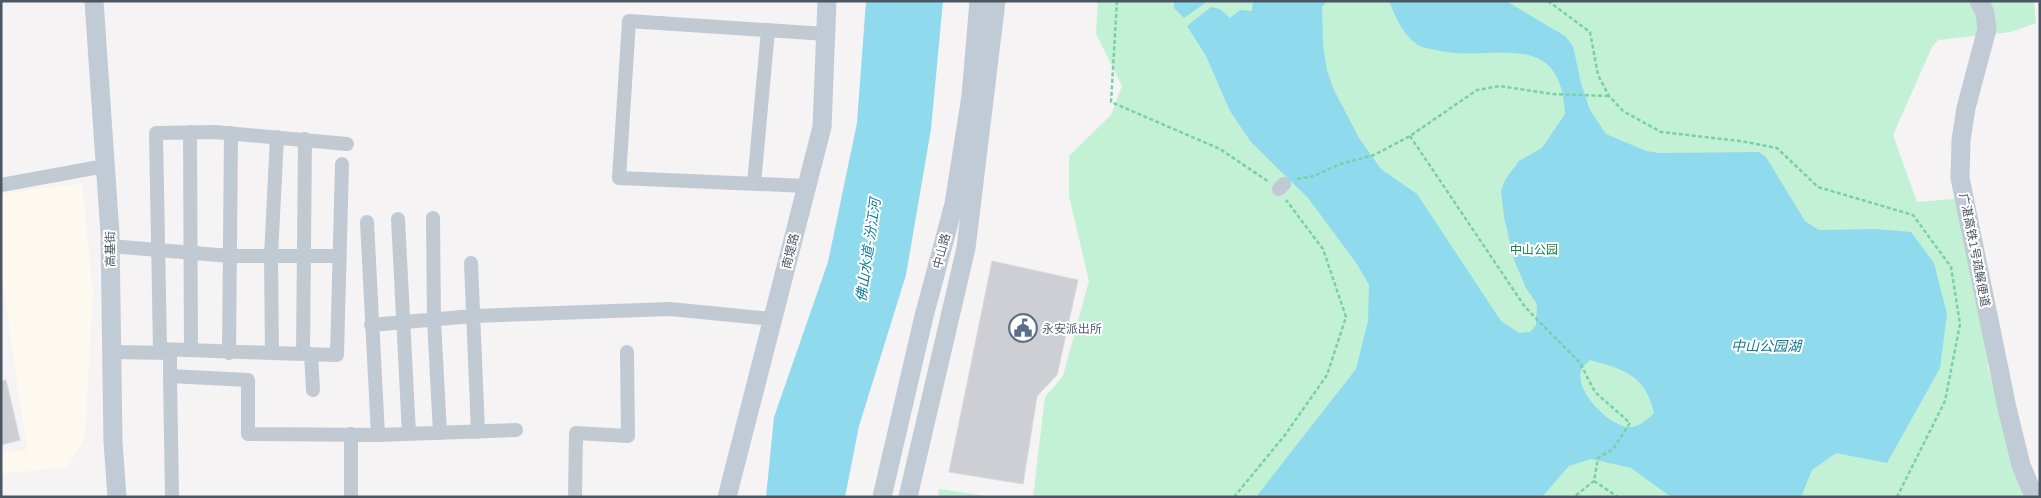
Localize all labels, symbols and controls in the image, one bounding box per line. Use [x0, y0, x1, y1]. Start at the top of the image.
street label: 广湛高铁1号疏解便道 [1957, 192, 1993, 308]
water label: 佛山水道-汾江河 [852, 194, 885, 303]
street label: 高基街 [102, 231, 118, 267]
street label: 南堤路 [778, 232, 802, 270]
street label: 中山路 [929, 232, 953, 270]
park label: 中山公园 [1510, 242, 1558, 257]
public building icon: 永安派出所 [1008, 313, 1038, 343]
place label: 永安派出所 [1042, 321, 1102, 336]
water label: 中山公园湖 [1731, 337, 1803, 355]

